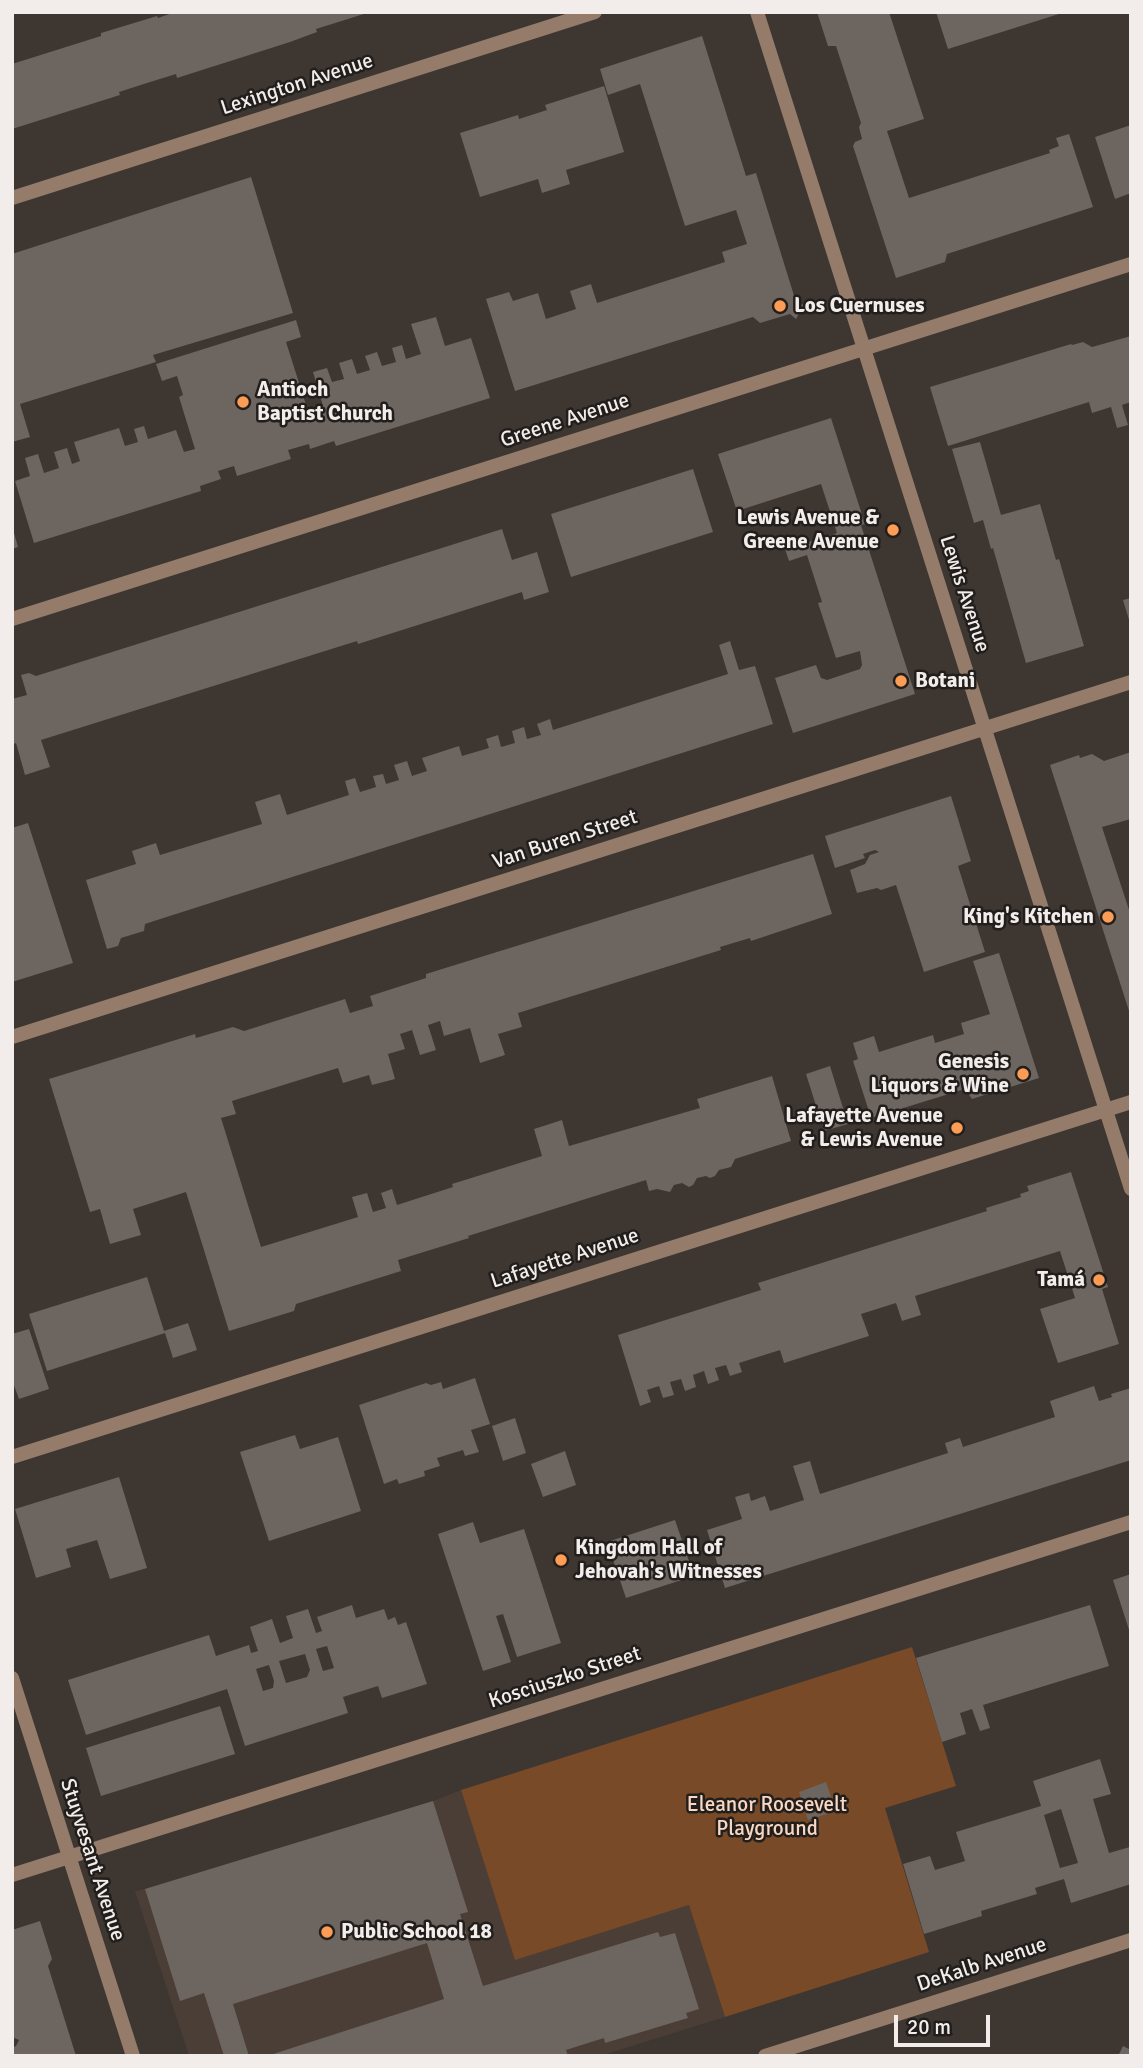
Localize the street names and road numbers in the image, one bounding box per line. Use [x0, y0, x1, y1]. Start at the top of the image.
street label: Lexington Avenue [218, 48, 376, 122]
street label: Greene Avenue [497, 388, 633, 454]
street label: Lewis Avenue [933, 532, 995, 656]
street label: Van Buren Street [489, 805, 641, 875]
street label: Lafayette Avenue [488, 1223, 642, 1295]
street label: Kosciuszko Street [486, 1642, 644, 1714]
street label: Stuyvesant Avenue [54, 1776, 130, 1944]
street label: DeKalb Avenue [914, 1932, 1050, 1998]

